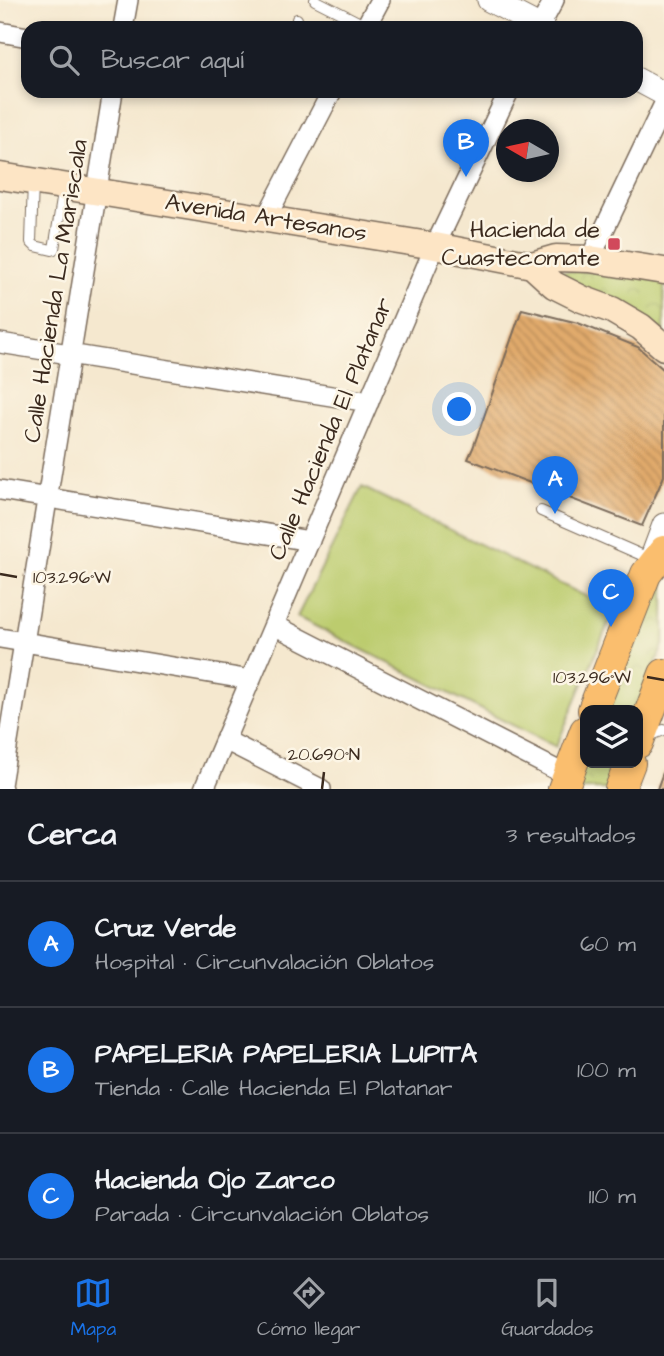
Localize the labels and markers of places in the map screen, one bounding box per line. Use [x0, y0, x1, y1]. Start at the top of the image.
pin: B [443, 119, 489, 177]
place label: Hacienda de Cuastecomate [442, 213, 600, 275]
marker: Hacienda de Cuastecomate [606, 236, 622, 252]
pin: A [532, 456, 578, 514]
pin: C [588, 569, 634, 627]

